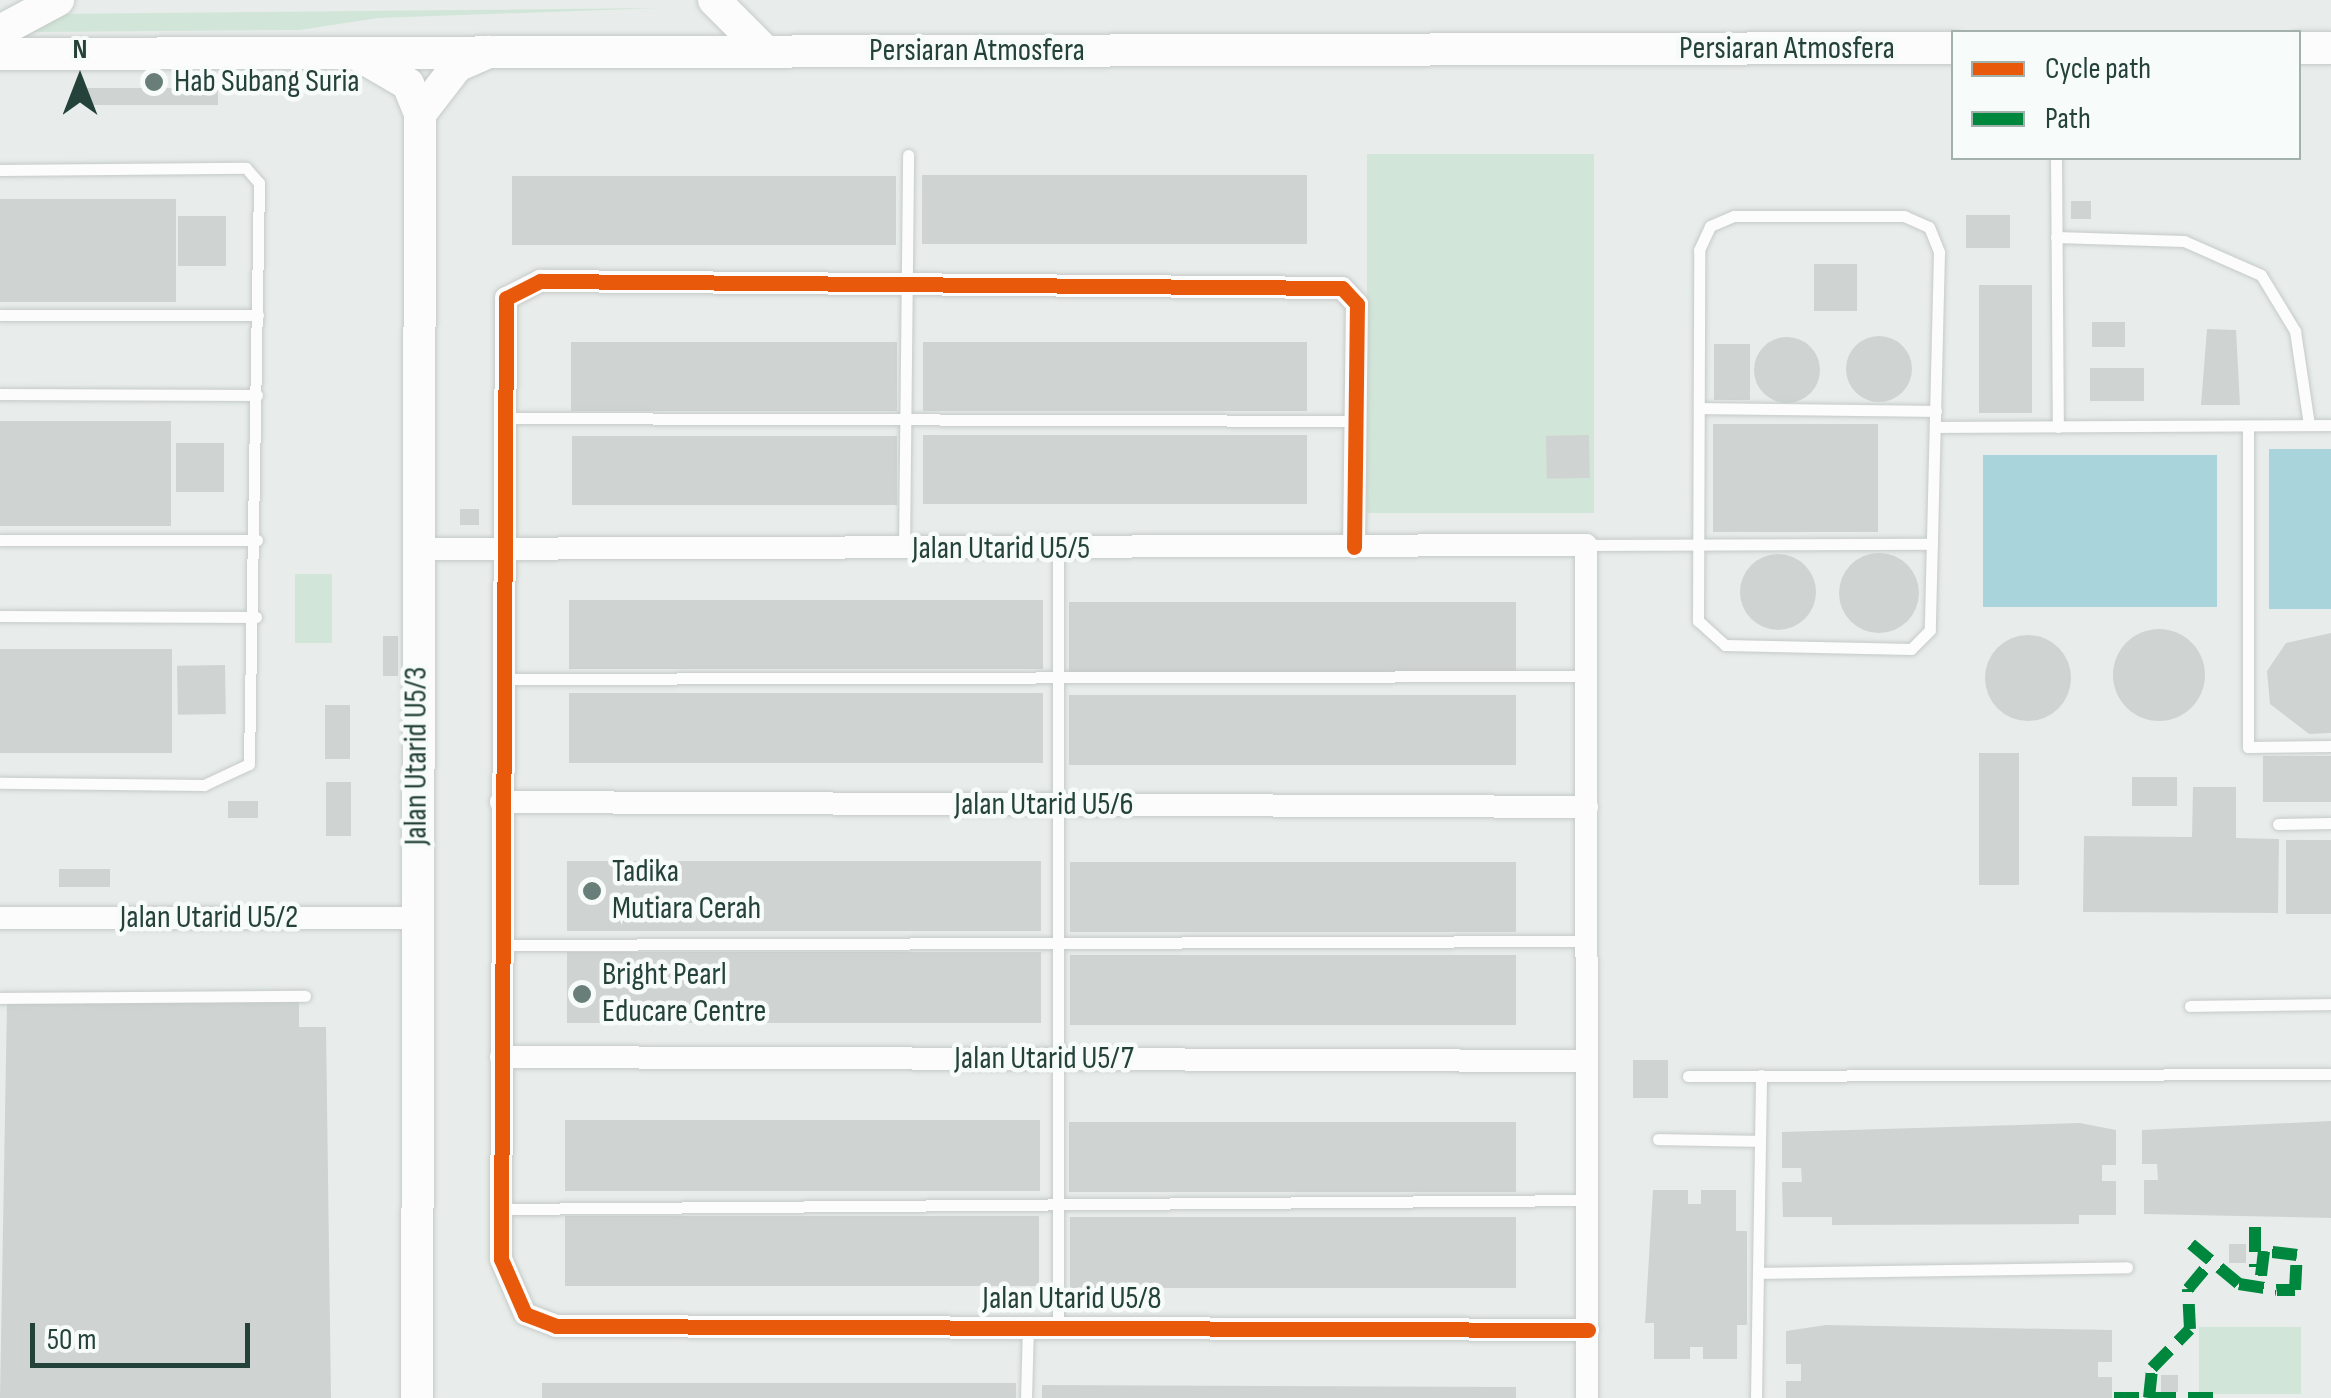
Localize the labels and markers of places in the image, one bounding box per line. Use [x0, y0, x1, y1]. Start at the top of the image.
place label: Hab Subang Suria [174, 63, 360, 101]
marker: Hab Subang Suria [143, 71, 165, 93]
place label: Tadika Mutiara Cerah [612, 854, 761, 929]
marker: Tadika Mutiara Cerah [581, 880, 603, 902]
place label: Bright Pearl Educare Centre [602, 957, 766, 1032]
marker: Bright Pearl Educare Centre [571, 983, 593, 1005]

